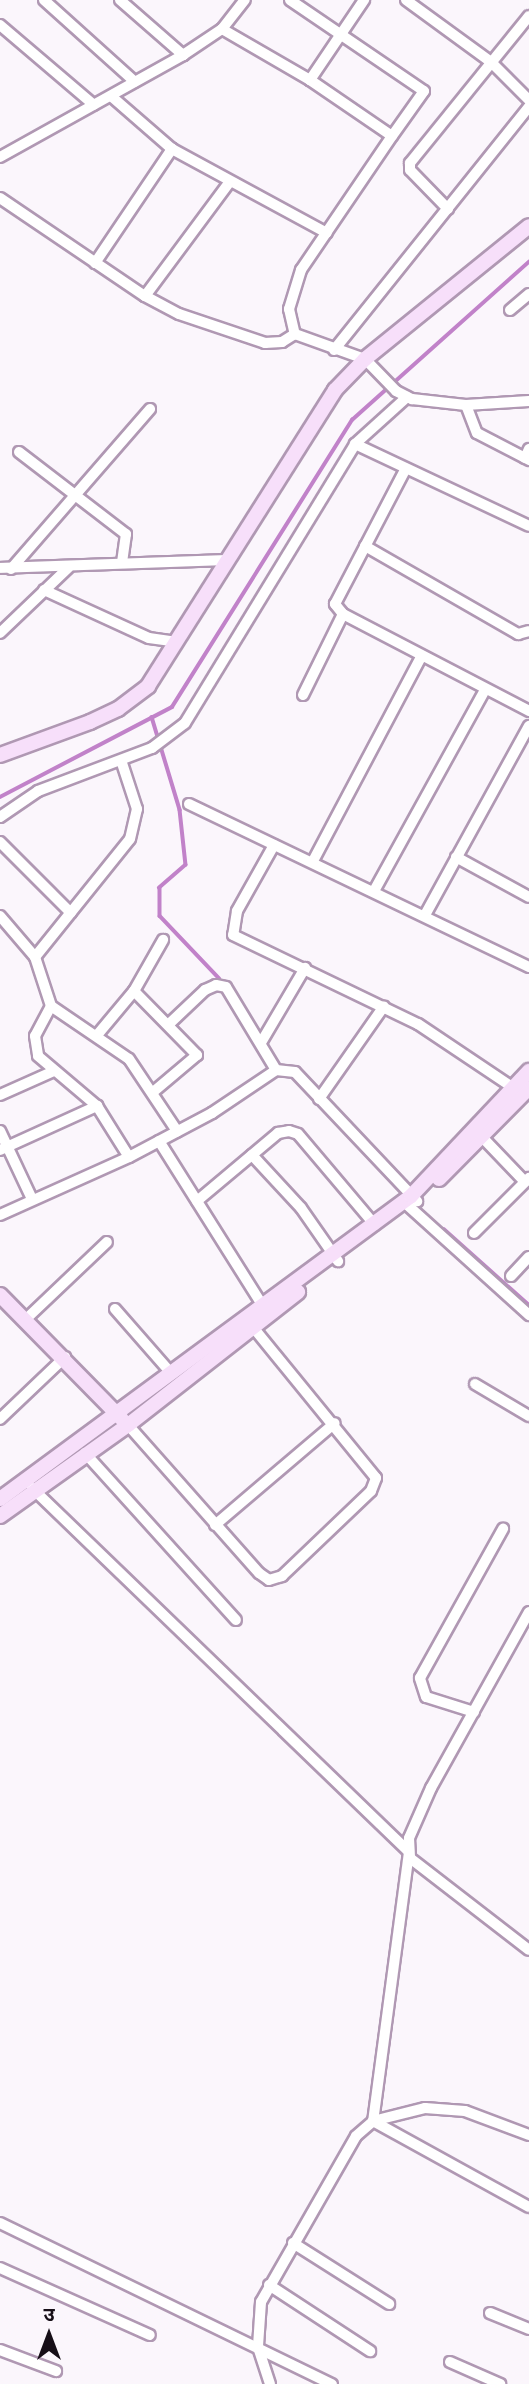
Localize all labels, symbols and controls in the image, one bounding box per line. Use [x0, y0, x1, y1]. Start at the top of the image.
north arrow [14, 2300, 84, 2370]
text: उ [43, 2302, 55, 2325]

